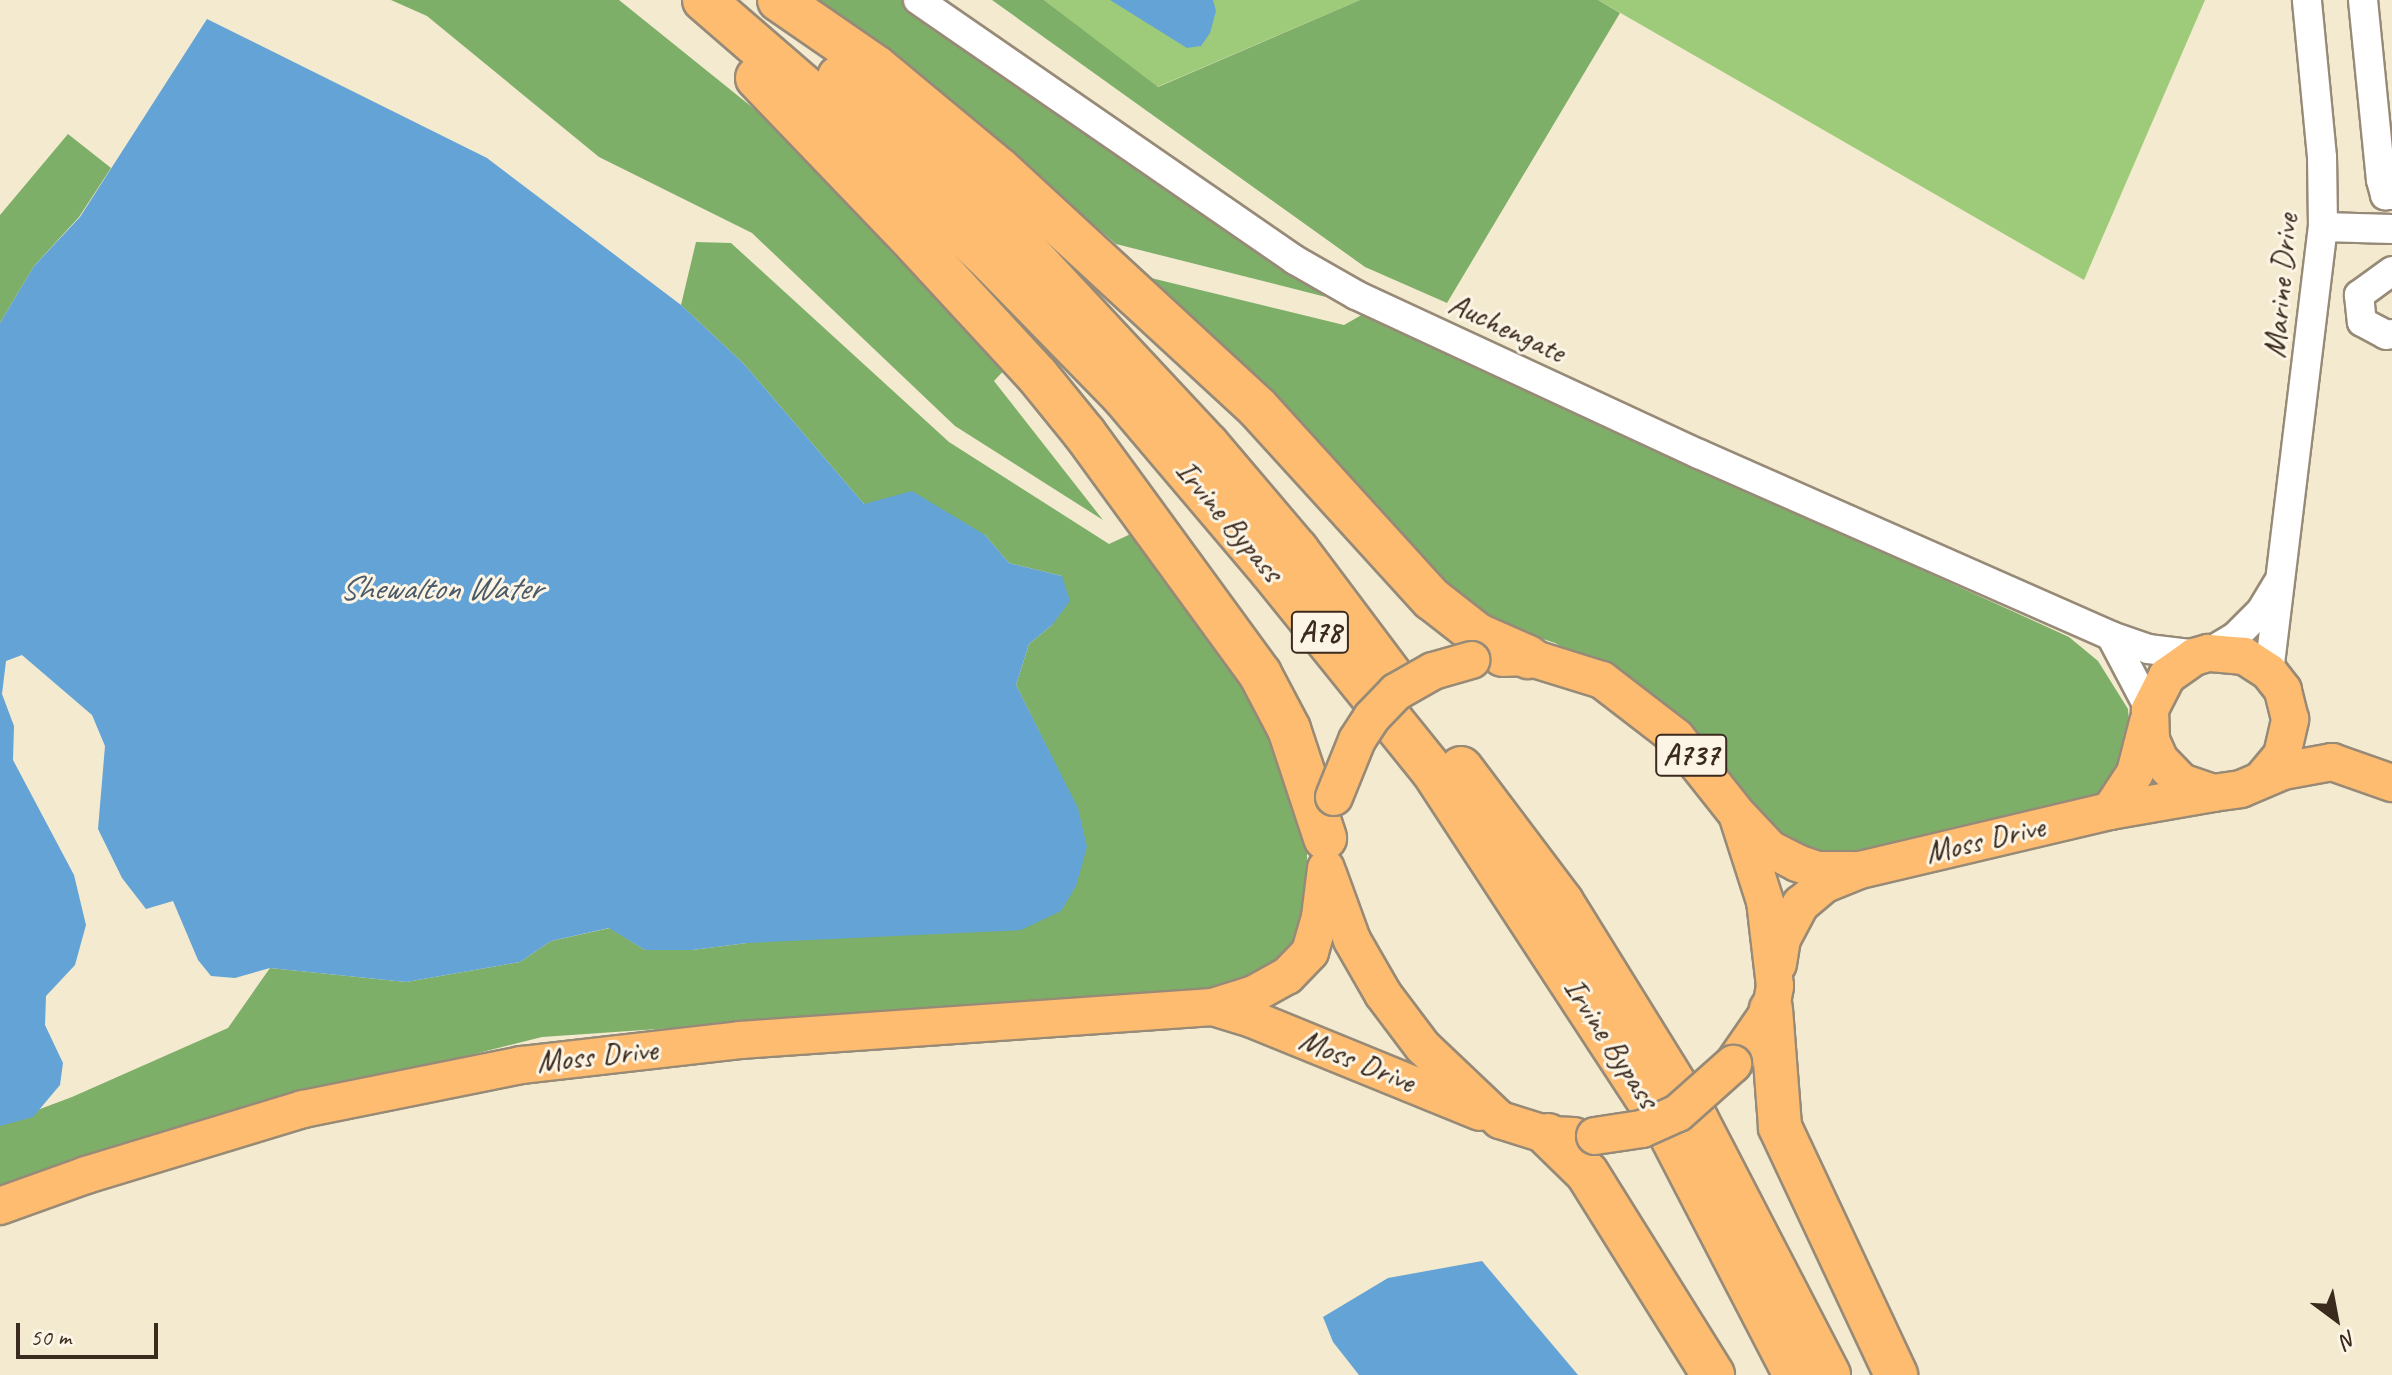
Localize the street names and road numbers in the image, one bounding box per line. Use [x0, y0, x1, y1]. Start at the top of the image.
street label: Marine Drive [2256, 212, 2306, 360]
street label: Auchengate [1443, 284, 1571, 372]
street label: Irvine Bypass [1167, 452, 1291, 590]
road number: A78 [1290, 606, 1350, 658]
road number: A737 [1655, 729, 1727, 781]
street label: Moss Drive [1922, 808, 2048, 872]
street label: Irvine Bypass [1554, 970, 1668, 1116]
street label: Moss Drive [1294, 1020, 1420, 1102]
street label: Moss Drive [535, 1031, 659, 1081]

